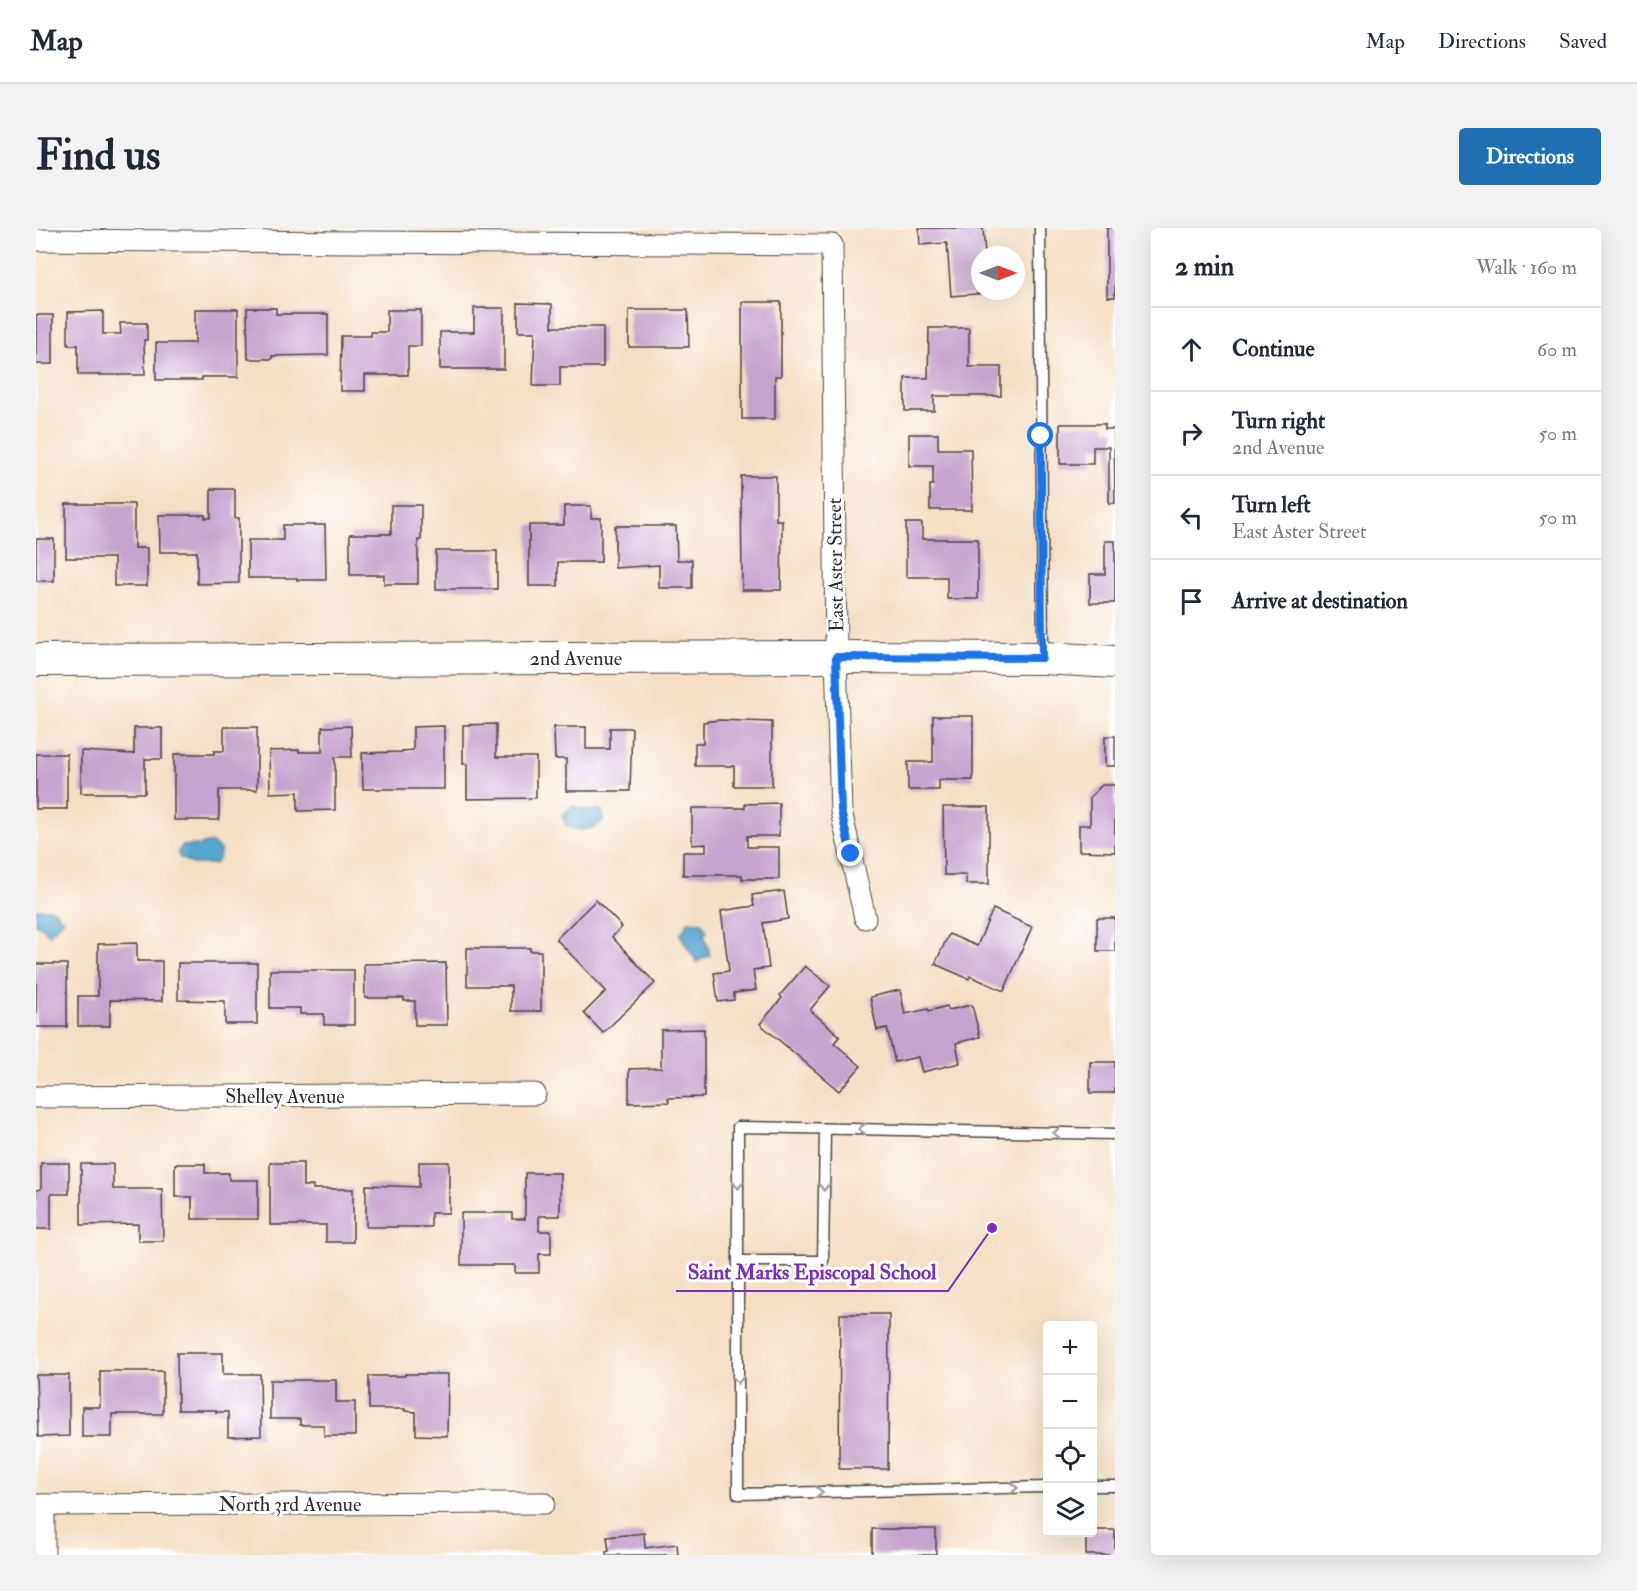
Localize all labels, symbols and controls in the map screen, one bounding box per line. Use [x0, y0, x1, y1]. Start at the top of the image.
text: Map [30, 24, 83, 59]
text: Map [1365, 28, 1405, 55]
text: Directions [1438, 28, 1526, 55]
text: Saved [1559, 28, 1607, 55]
button: Directions [1459, 128, 1601, 185]
text: Find us [36, 130, 160, 182]
north arrow [971, 246, 1025, 300]
text: 2 min [1175, 251, 1234, 283]
text: Walk · 160 m [1476, 255, 1577, 280]
icon: ahead [1175, 333, 1208, 366]
text: Continue [1232, 335, 1315, 363]
text: 60 m [1537, 337, 1577, 362]
text: Turn right [1232, 407, 1325, 435]
icon: right [1175, 417, 1208, 450]
text: 50 m [1538, 421, 1577, 446]
route start [1027, 422, 1053, 448]
text: 2nd Avenue [1232, 435, 1324, 460]
text: Turn left [1232, 491, 1311, 519]
street label: East Aster Street [822, 497, 849, 632]
icon: left [1175, 501, 1208, 534]
text: 50 m [1538, 505, 1577, 530]
text: East Aster Street [1232, 519, 1366, 544]
icon: arrive [1175, 585, 1208, 618]
text: Arrive at destination [1232, 587, 1408, 615]
street label: 2nd Avenue [530, 646, 622, 671]
route end [837, 840, 863, 866]
street label: Shelley Avenue [225, 1084, 345, 1109]
one-way arrow [857, 1123, 866, 1136]
one-way arrow [1052, 1127, 1061, 1139]
one-way arrow [732, 1181, 744, 1190]
one-way arrow [818, 1183, 830, 1192]
callout: Saint Marks Episcopal School [676, 1252, 948, 1291]
text: Saint Marks Episcopal School [688, 1259, 937, 1286]
map controls [1043, 1321, 1097, 1537]
button: + [1043, 1321, 1097, 1375]
button: − [1043, 1375, 1097, 1429]
one-way arrow [732, 1376, 744, 1385]
button: locate [1043, 1429, 1097, 1483]
one-way arrow [1010, 1482, 1019, 1494]
button: layers [1043, 1483, 1097, 1537]
one-way arrow [815, 1486, 824, 1498]
street label: North 3rd Avenue [219, 1492, 361, 1517]

